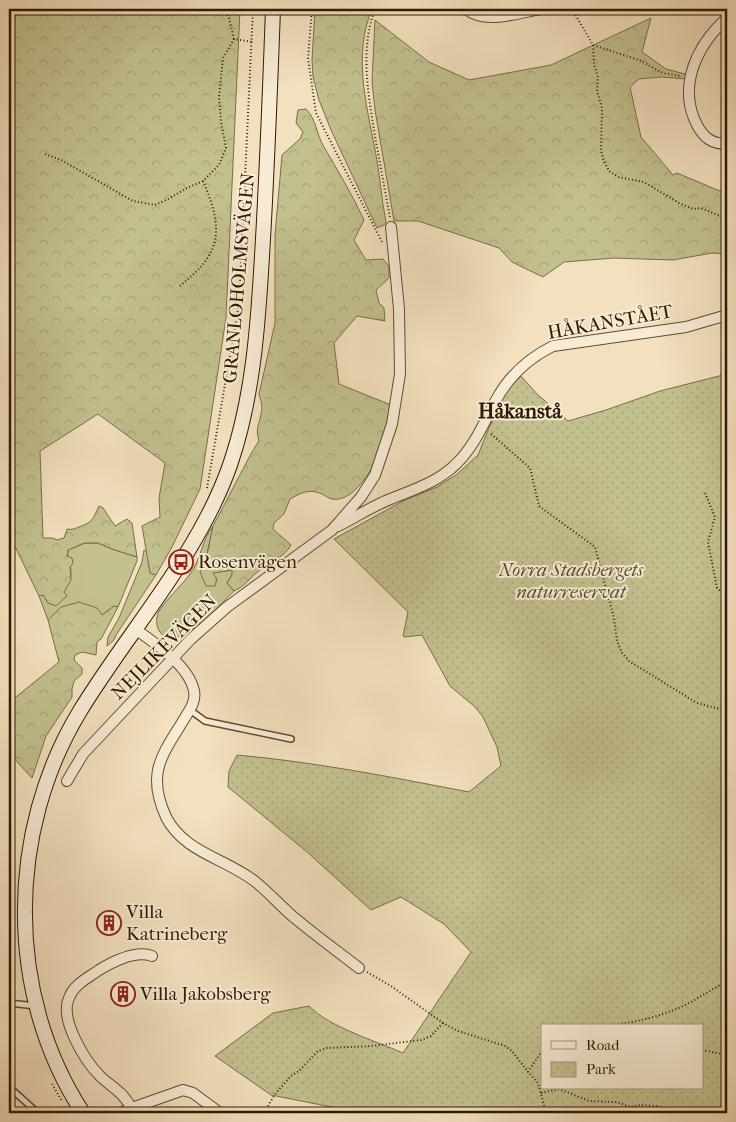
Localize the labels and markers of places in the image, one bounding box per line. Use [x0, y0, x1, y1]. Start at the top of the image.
bus stop icon: Rosenvägen [168, 549, 194, 575]
place label: Rosenvägen [198, 551, 297, 573]
place label: Villa Katrineberg [125, 901, 228, 945]
building icon: Villa Katrineberg [96, 910, 122, 936]
building icon: Villa Jakobsberg [110, 981, 136, 1007]
place label: Villa Jakobsberg [139, 983, 271, 1005]

